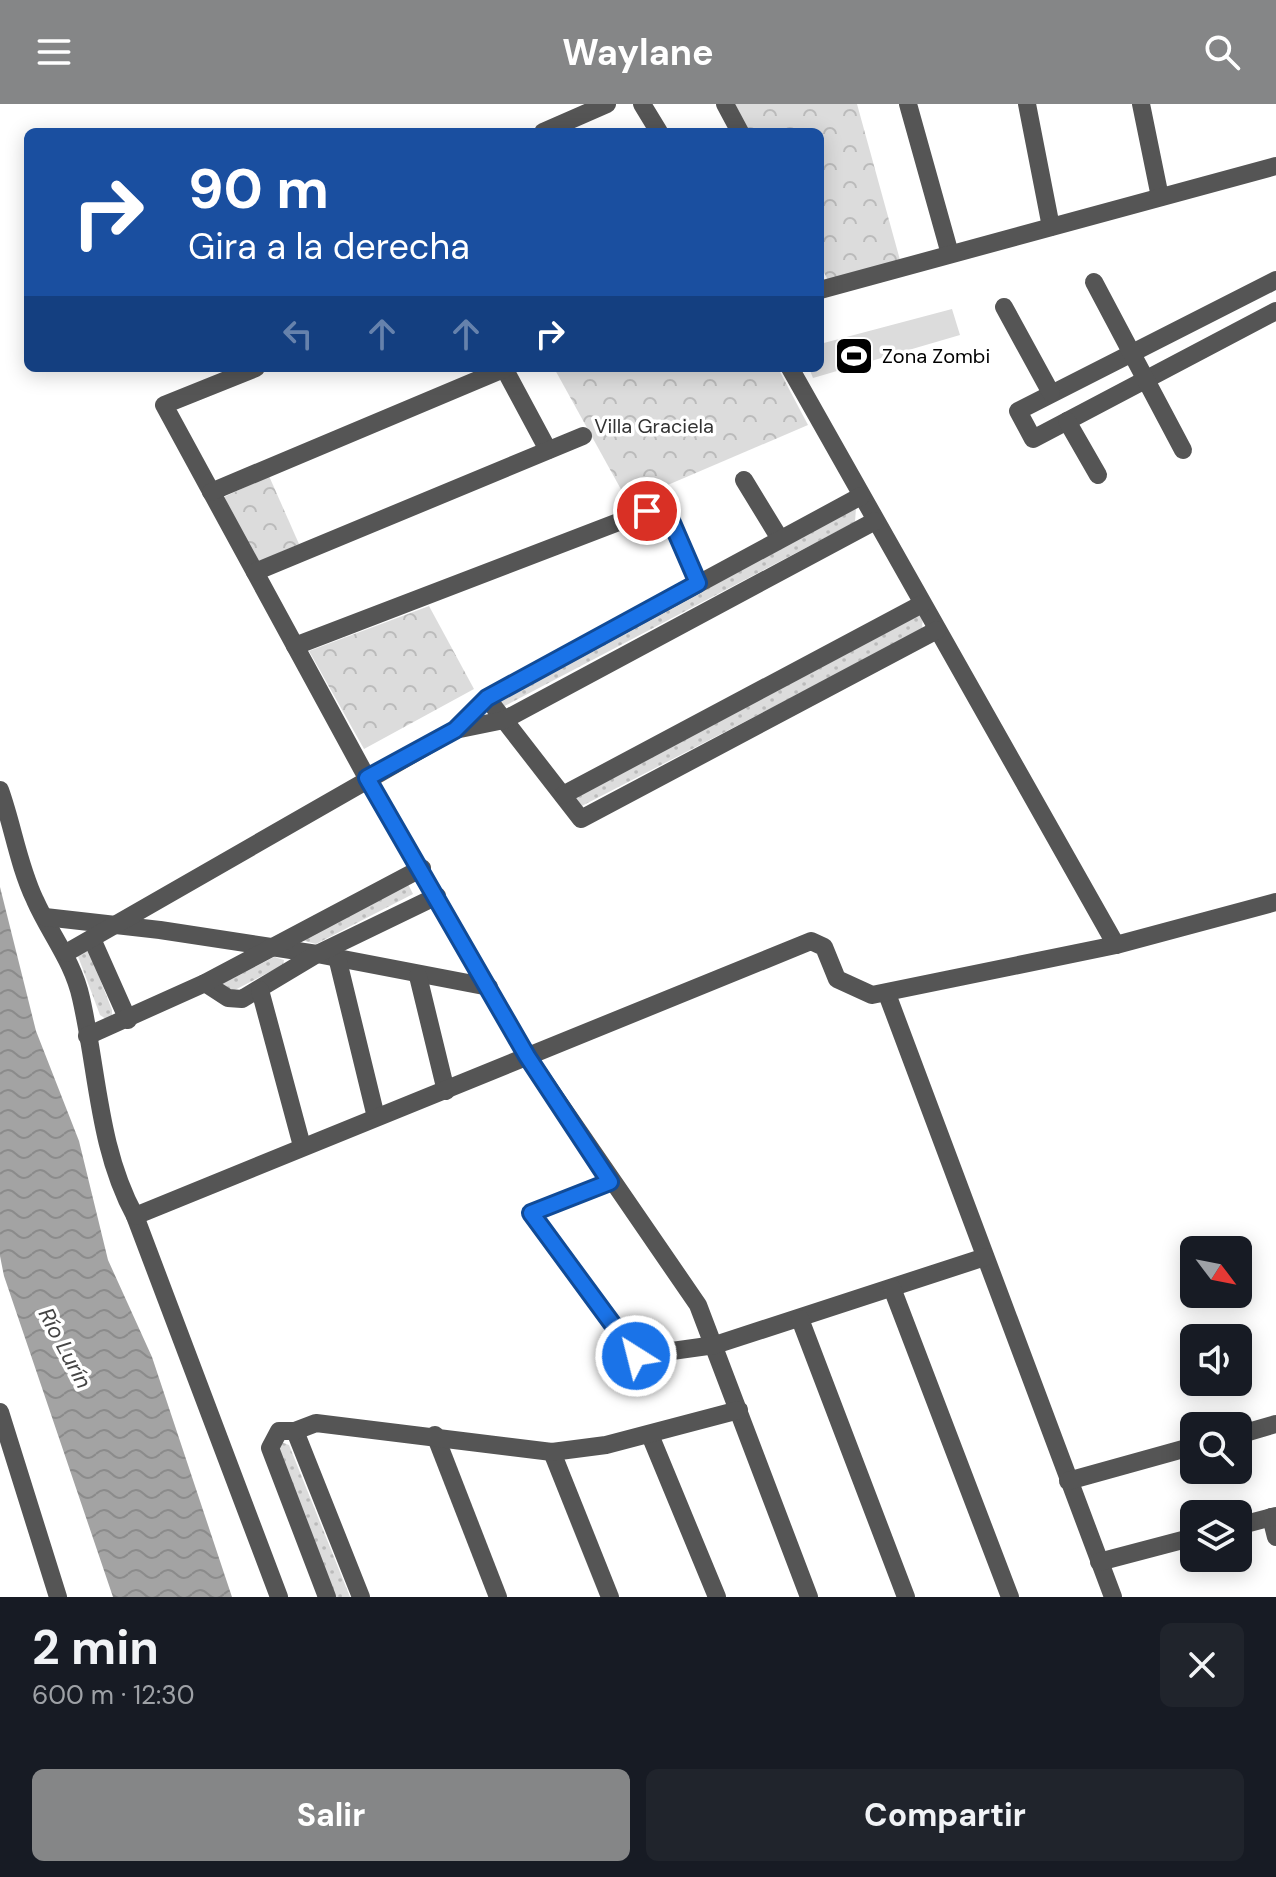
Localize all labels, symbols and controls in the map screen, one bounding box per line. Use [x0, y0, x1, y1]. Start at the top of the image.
text: Waylane [562, 29, 714, 76]
icon: menu [32, 30, 76, 74]
icon: search [1200, 30, 1244, 74]
text: 90 m [188, 152, 329, 225]
icon: right [56, 160, 160, 264]
text: Gira a la derecha [188, 223, 470, 270]
icon: left [276, 312, 320, 356]
icon: ahead [360, 312, 404, 356]
icon: ahead [444, 312, 488, 356]
icon: right [528, 312, 572, 356]
sports icon: Zona Zombi [833, 335, 875, 377]
place label: Zona Zombi [882, 343, 990, 369]
park label: Villa Graciela [594, 413, 714, 439]
pin [613, 477, 681, 545]
icon: arrive [625, 489, 669, 533]
north arrow [1180, 1236, 1252, 1308]
map controls [1180, 1236, 1252, 1572]
water label: Río Lurín [32, 1303, 98, 1393]
position arrow [594, 1314, 678, 1398]
button: sound [1180, 1324, 1252, 1396]
button: search [1180, 1412, 1252, 1484]
button: layers [1180, 1500, 1252, 1572]
text: 2 min [32, 1616, 159, 1679]
button: close [1160, 1623, 1244, 1707]
text: 600 m · 12:30 [32, 1678, 194, 1712]
button: Salir [32, 1769, 630, 1861]
button: Compartir [646, 1769, 1244, 1861]

